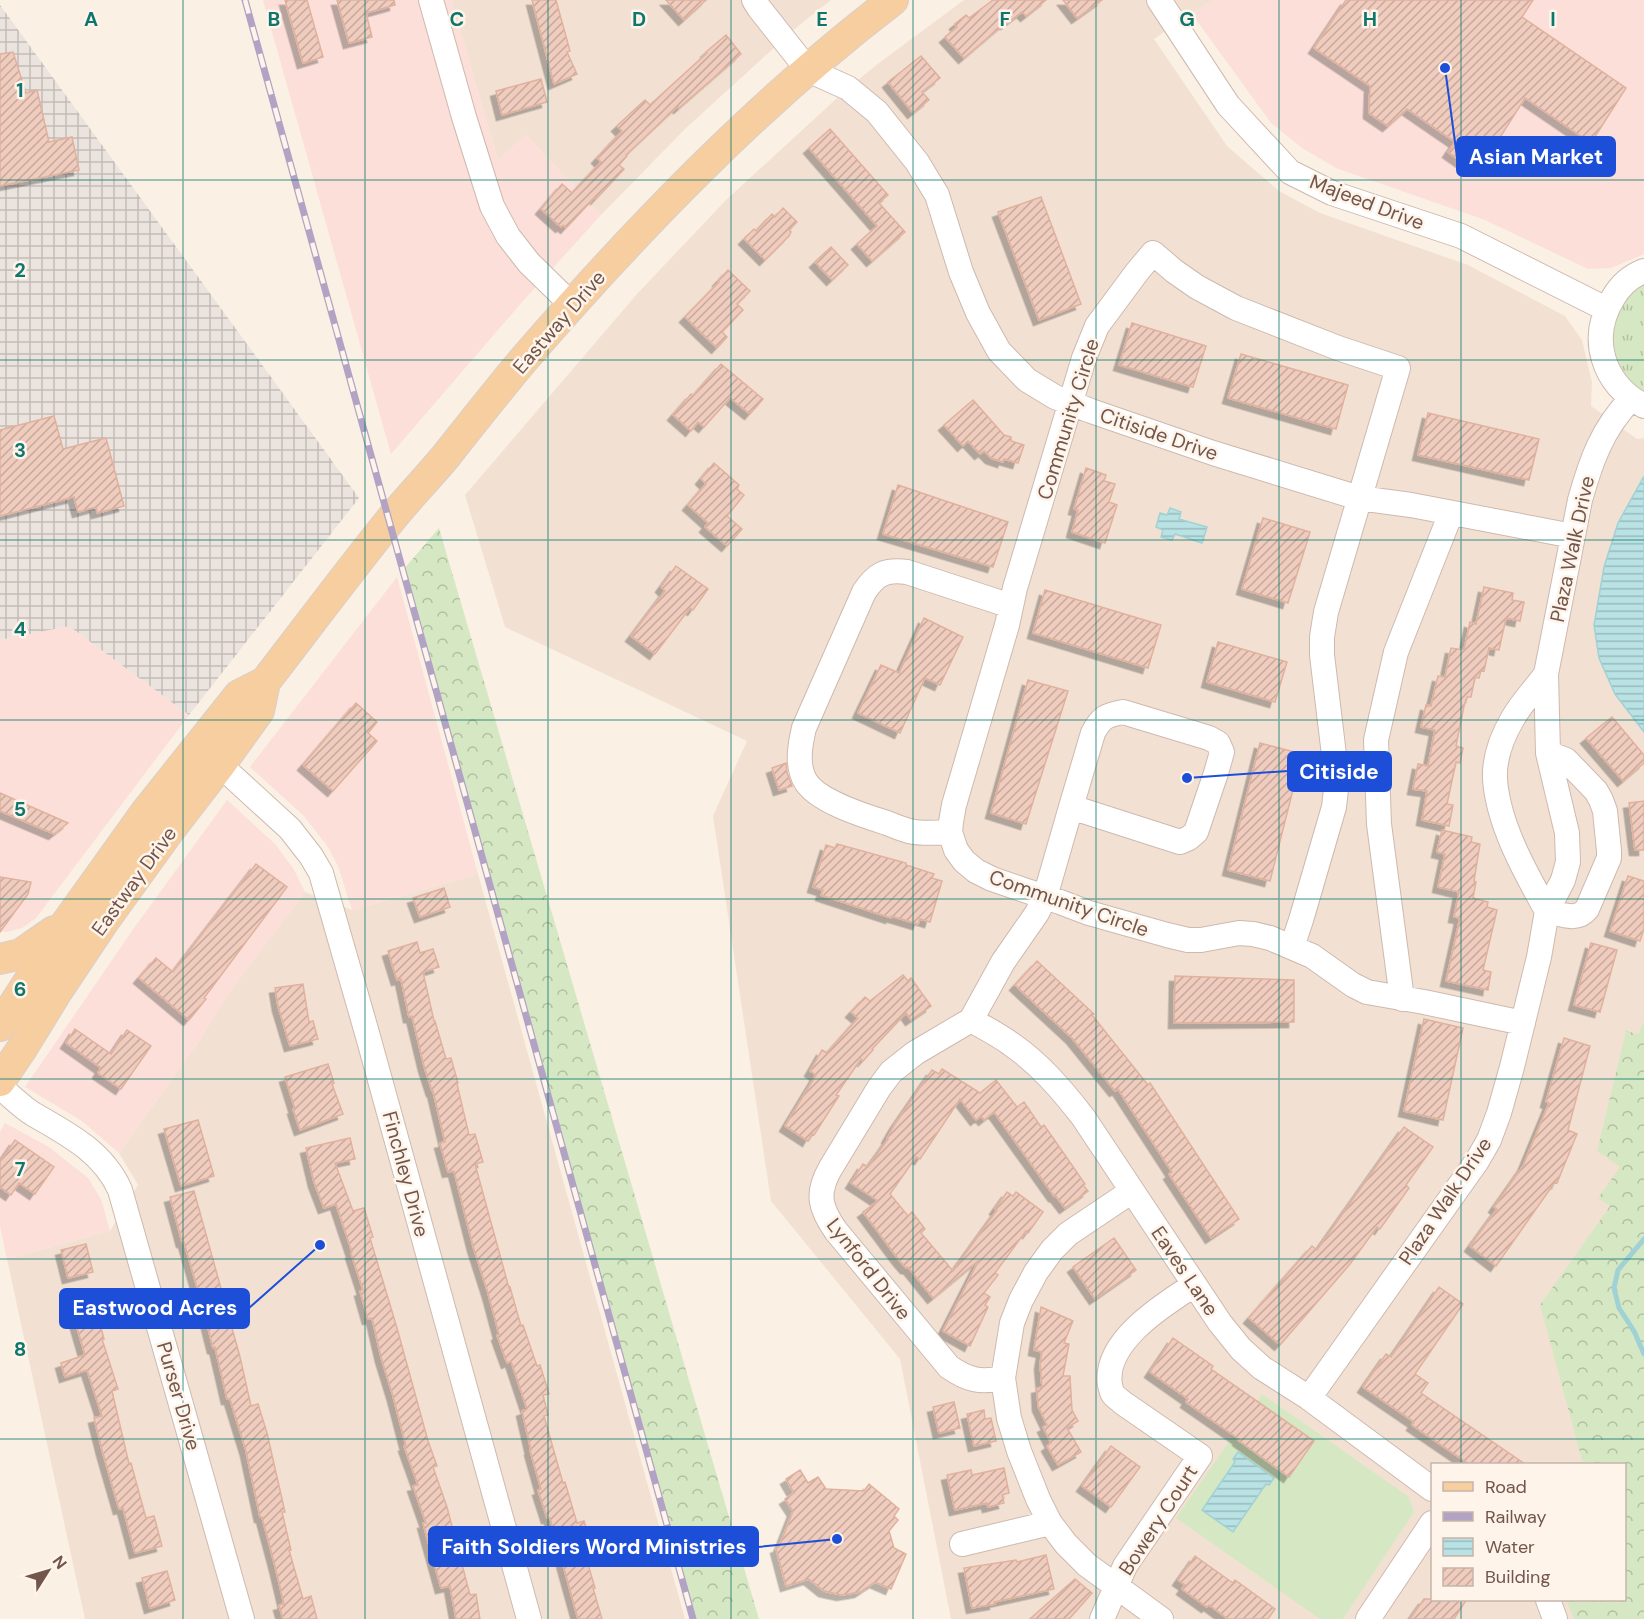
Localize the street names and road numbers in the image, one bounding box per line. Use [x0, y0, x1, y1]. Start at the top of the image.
street label: Majeed Drive [1306, 168, 1428, 236]
street label: Eastway Drive [507, 265, 611, 379]
street label: Community Circle [1031, 335, 1105, 503]
street label: Citiside Drive [1097, 402, 1221, 466]
street label: Plaza Walk Drive [1544, 474, 1600, 624]
street label: Eastway Drive [86, 821, 182, 941]
street label: Community Circle [986, 863, 1152, 943]
street label: Finchley Drive [377, 1108, 435, 1240]
street label: Plaza Walk Drive [1393, 1132, 1497, 1270]
street label: Lynford Drive [821, 1213, 917, 1325]
street label: Eaves Lane [1145, 1221, 1225, 1321]
street label: Purser Drive [151, 1339, 207, 1453]
street label: Bowery Court [1113, 1460, 1203, 1580]

